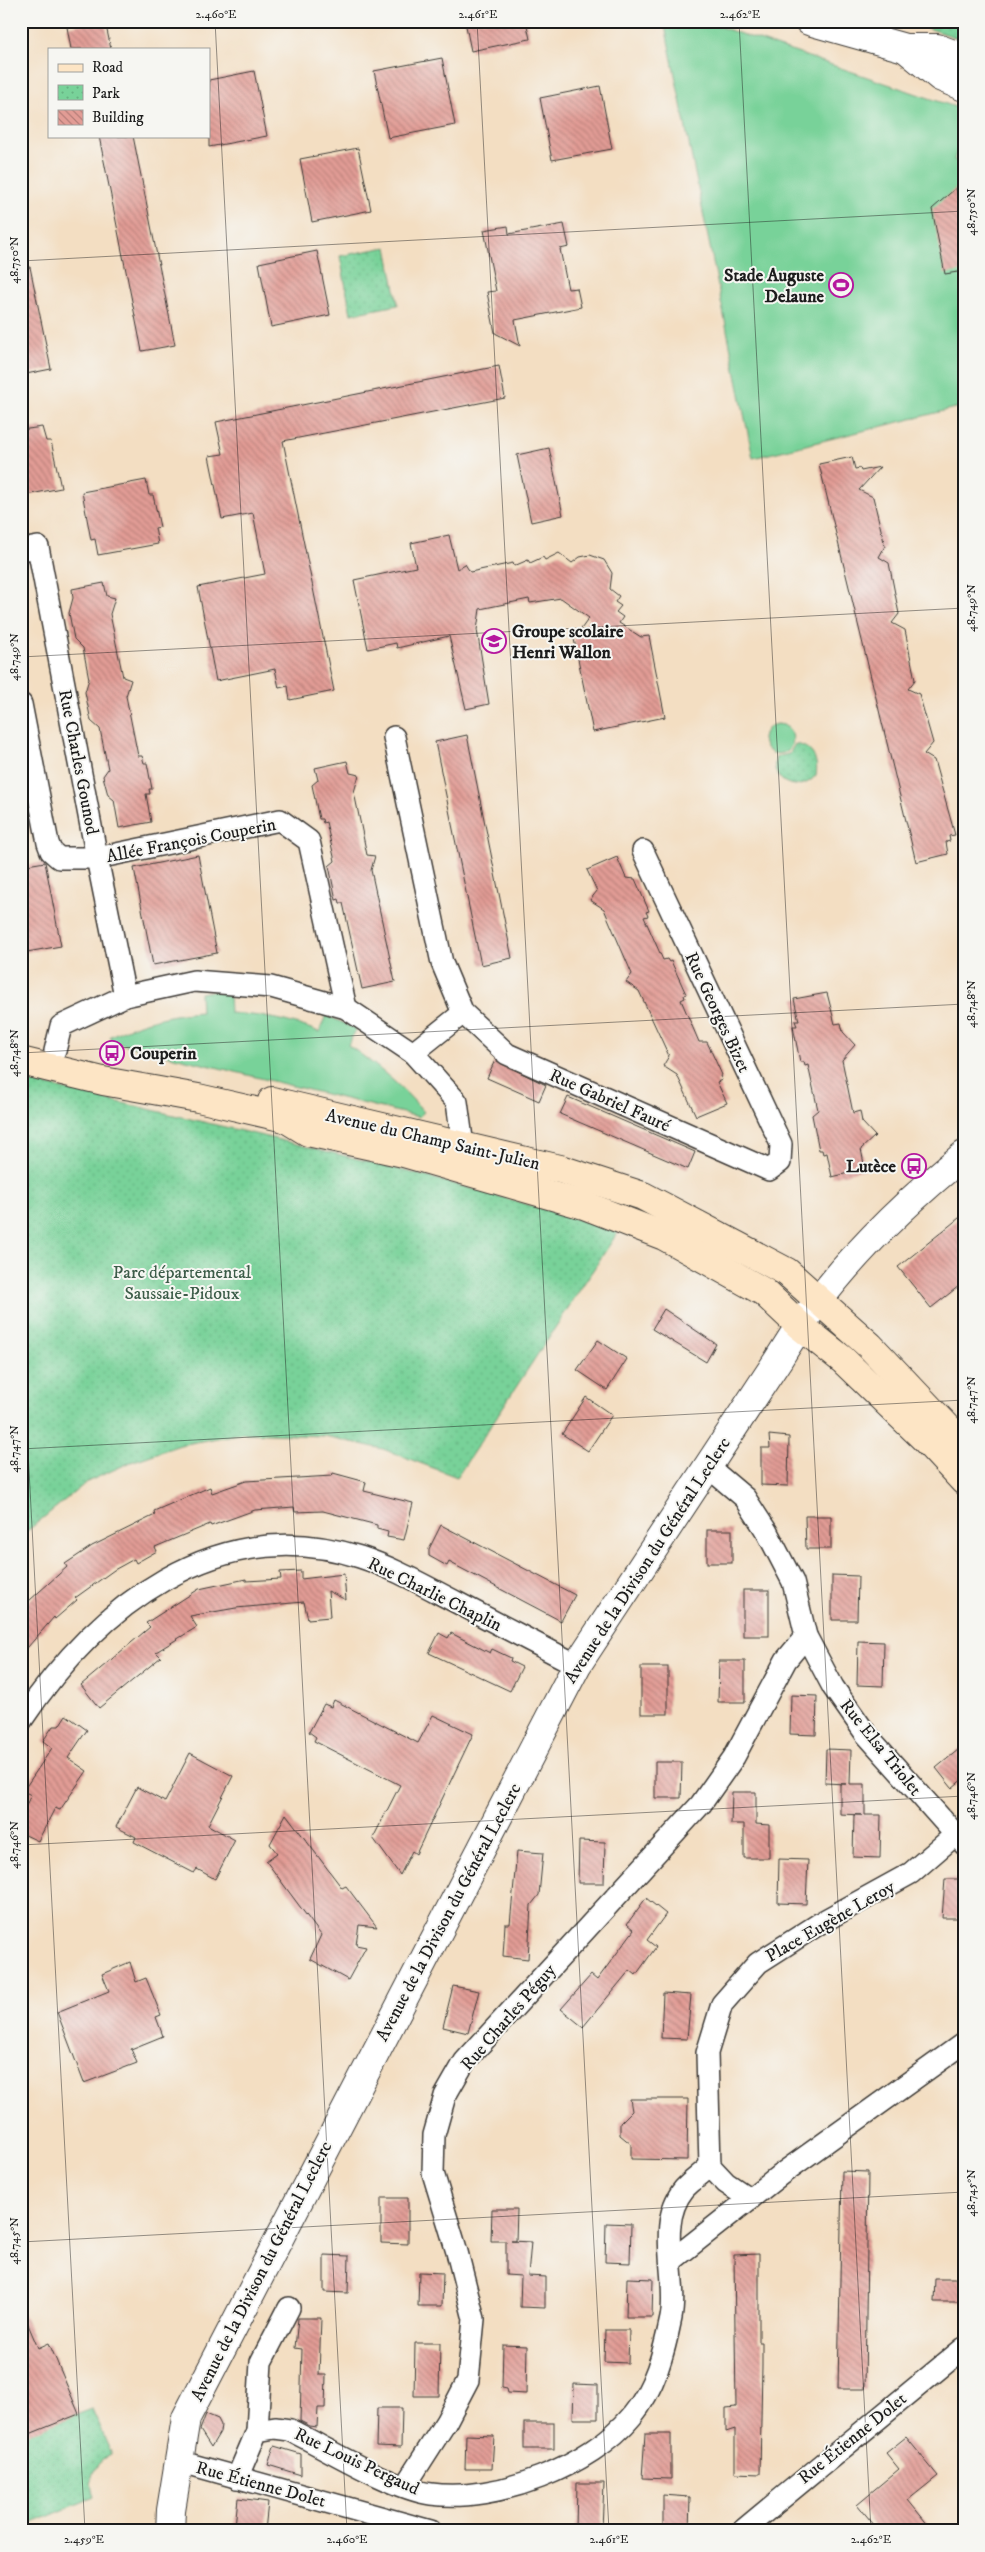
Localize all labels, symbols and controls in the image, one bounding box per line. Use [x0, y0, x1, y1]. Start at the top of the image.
text: 2.460°E [196, 7, 237, 22]
text: 2.461°E [459, 7, 498, 22]
text: 2.462°E [720, 7, 761, 22]
legend [48, 48, 210, 138]
text: Road [92, 58, 124, 77]
text: Park [92, 84, 121, 103]
text: Building [92, 108, 144, 127]
text: 48.750°N [964, 188, 979, 236]
text: 48.750°N [7, 236, 22, 284]
place label: Stade Auguste Delaune [724, 265, 825, 308]
sports icon: Stade Auguste Delaune [828, 272, 854, 298]
text: 48.749°N [964, 584, 979, 632]
place label: Groupe scolaire Henri Wallon [512, 621, 624, 664]
school or university icon: Groupe scolaire Henri Wallon [481, 628, 507, 654]
text: 48.749°N [7, 633, 22, 681]
street label: Rue Charles Gounod [53, 688, 103, 837]
street label: Allée François Couperin [104, 814, 279, 868]
street label: Rue Georges Bizet [680, 949, 755, 1076]
text: 48.748°N [964, 980, 979, 1028]
text: 48.748°N [7, 1029, 22, 1077]
bus stop icon: Couperin [99, 1040, 125, 1066]
place label: Couperin [130, 1043, 197, 1065]
street label: Rue Gabriel Fauré [546, 1065, 674, 1138]
street label: Avenue du Champ Saint-Julien [323, 1105, 543, 1175]
bus stop icon: Lutèce [901, 1153, 927, 1179]
place label: Lutèce [846, 1156, 897, 1178]
park label: Parc départemental Saussaie-Pidoux [113, 1262, 252, 1305]
text: 48.747°N [964, 1376, 979, 1424]
text: 48.747°N [7, 1425, 22, 1473]
street label: Avenue de la Divison du Général Leclerc [560, 1433, 736, 1688]
street label: Rue Charlie Chaplin [364, 1553, 506, 1637]
street label: Rue Elsa Triolet [835, 1695, 926, 1801]
text: 48.746°N [964, 1772, 979, 1820]
street label: Avenue de la Divison du Général Leclerc [371, 1780, 527, 2045]
text: 48.746°N [7, 1821, 22, 1869]
street label: Place Eugène Leroy [762, 1876, 899, 1968]
street label: Rue Charles Péguy [457, 1960, 561, 2075]
street label: Avenue de la Divison du Général Leclerc [186, 2138, 337, 2405]
text: 48.745°N [964, 2169, 979, 2217]
text: 48.745°N [7, 2217, 22, 2265]
street label: Rue Étienne Dolet [794, 2388, 912, 2489]
street label: Rue Louis Pergaud [291, 2423, 423, 2500]
street label: Rue Étienne Dolet [194, 2457, 328, 2513]
text: 2.459°E [64, 2532, 105, 2547]
text: 2.460°E [327, 2532, 368, 2547]
text: 2.461°E [590, 2532, 629, 2547]
text: 2.462°E [851, 2532, 892, 2547]

